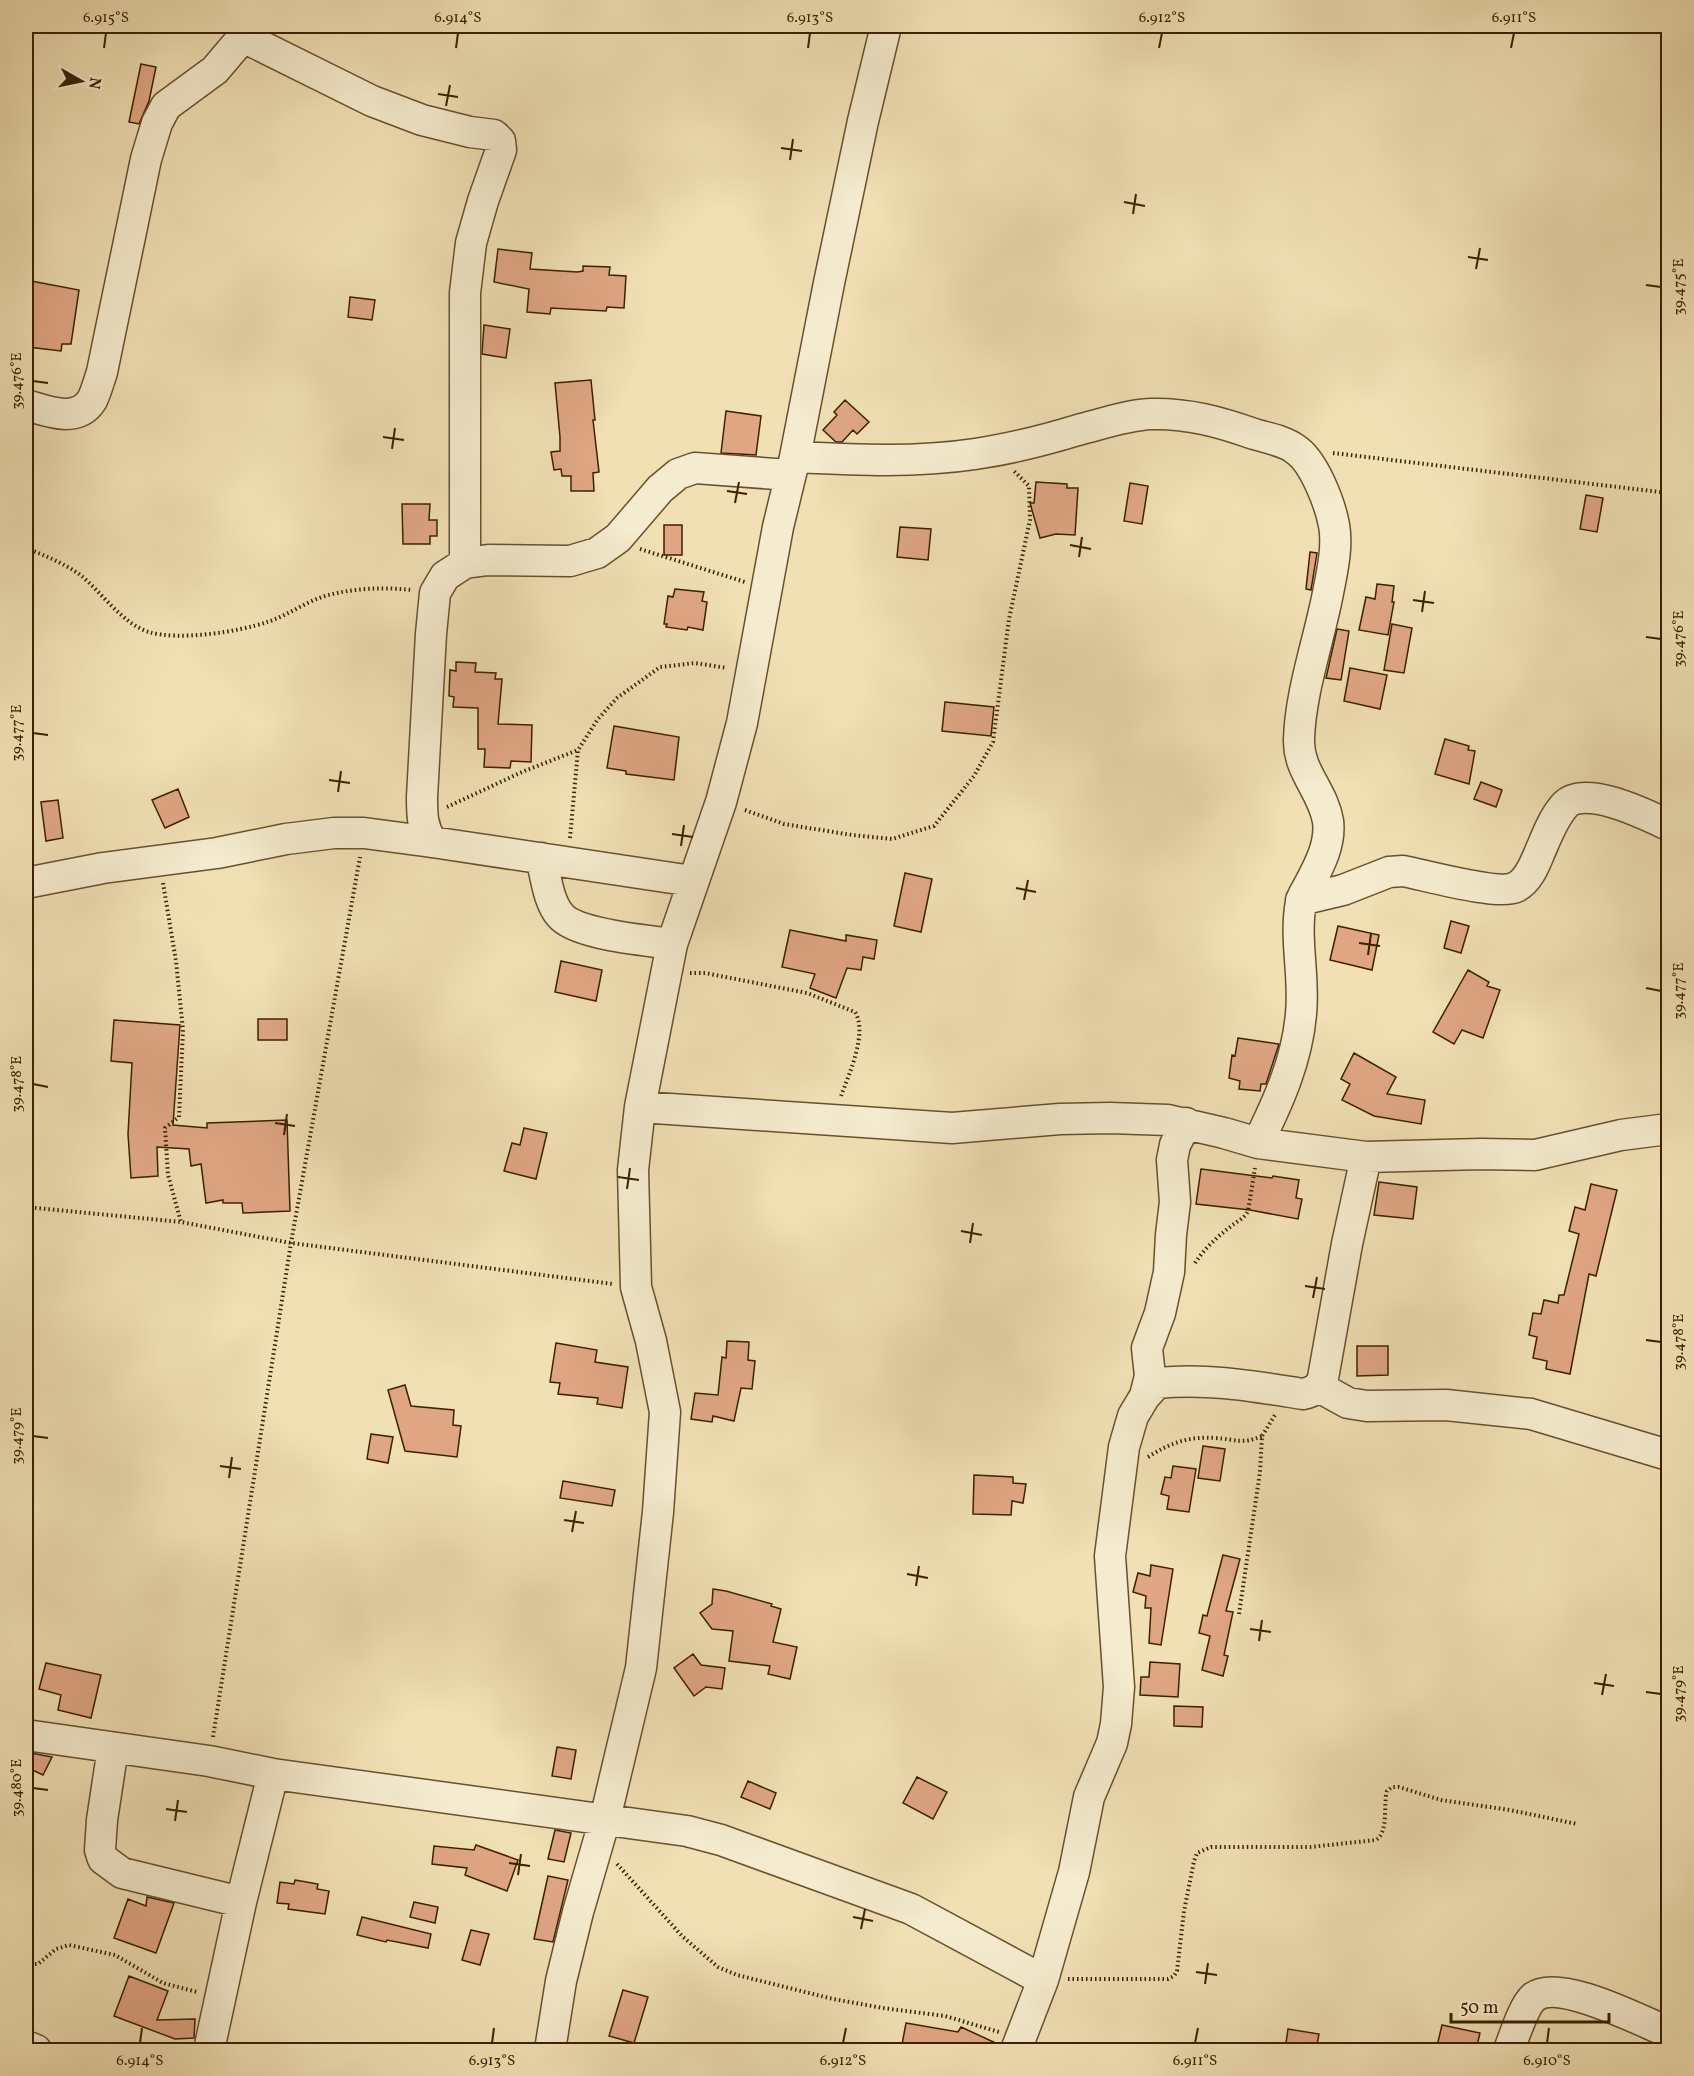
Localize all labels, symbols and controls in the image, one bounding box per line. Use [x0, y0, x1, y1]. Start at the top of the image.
text: 6.915°S [83, 8, 129, 29]
text: 6.914°S [434, 8, 482, 29]
text: 6.913°S [787, 8, 833, 29]
text: 6.912°S [1139, 8, 1185, 29]
text: 6.911°S [1492, 8, 1536, 29]
north arrow [51, 51, 111, 111]
text: N [82, 76, 106, 91]
text: 39.475°E [1669, 259, 1690, 315]
text: 39.476°E [7, 352, 28, 410]
text: 39.476°E [1669, 610, 1690, 668]
text: 39.477°E [7, 705, 28, 761]
text: 39.477°E [1669, 963, 1690, 1019]
text: 39.478°E [7, 1056, 28, 1112]
text: 39.478°E [1669, 1314, 1690, 1370]
text: 39.479°E [7, 1408, 28, 1464]
text: 39.479°E [1669, 1666, 1690, 1722]
text: 39.480°E [7, 1759, 28, 1817]
scale bar [1451, 1986, 1608, 2024]
text: 50 m [1460, 1996, 1499, 2021]
text: 6.914°S [116, 2051, 164, 2072]
text: 6.913°S [469, 2051, 515, 2072]
text: 6.912°S [820, 2051, 866, 2072]
text: 6.911°S [1173, 2051, 1217, 2072]
text: 6.910°S [1523, 2051, 1571, 2072]

